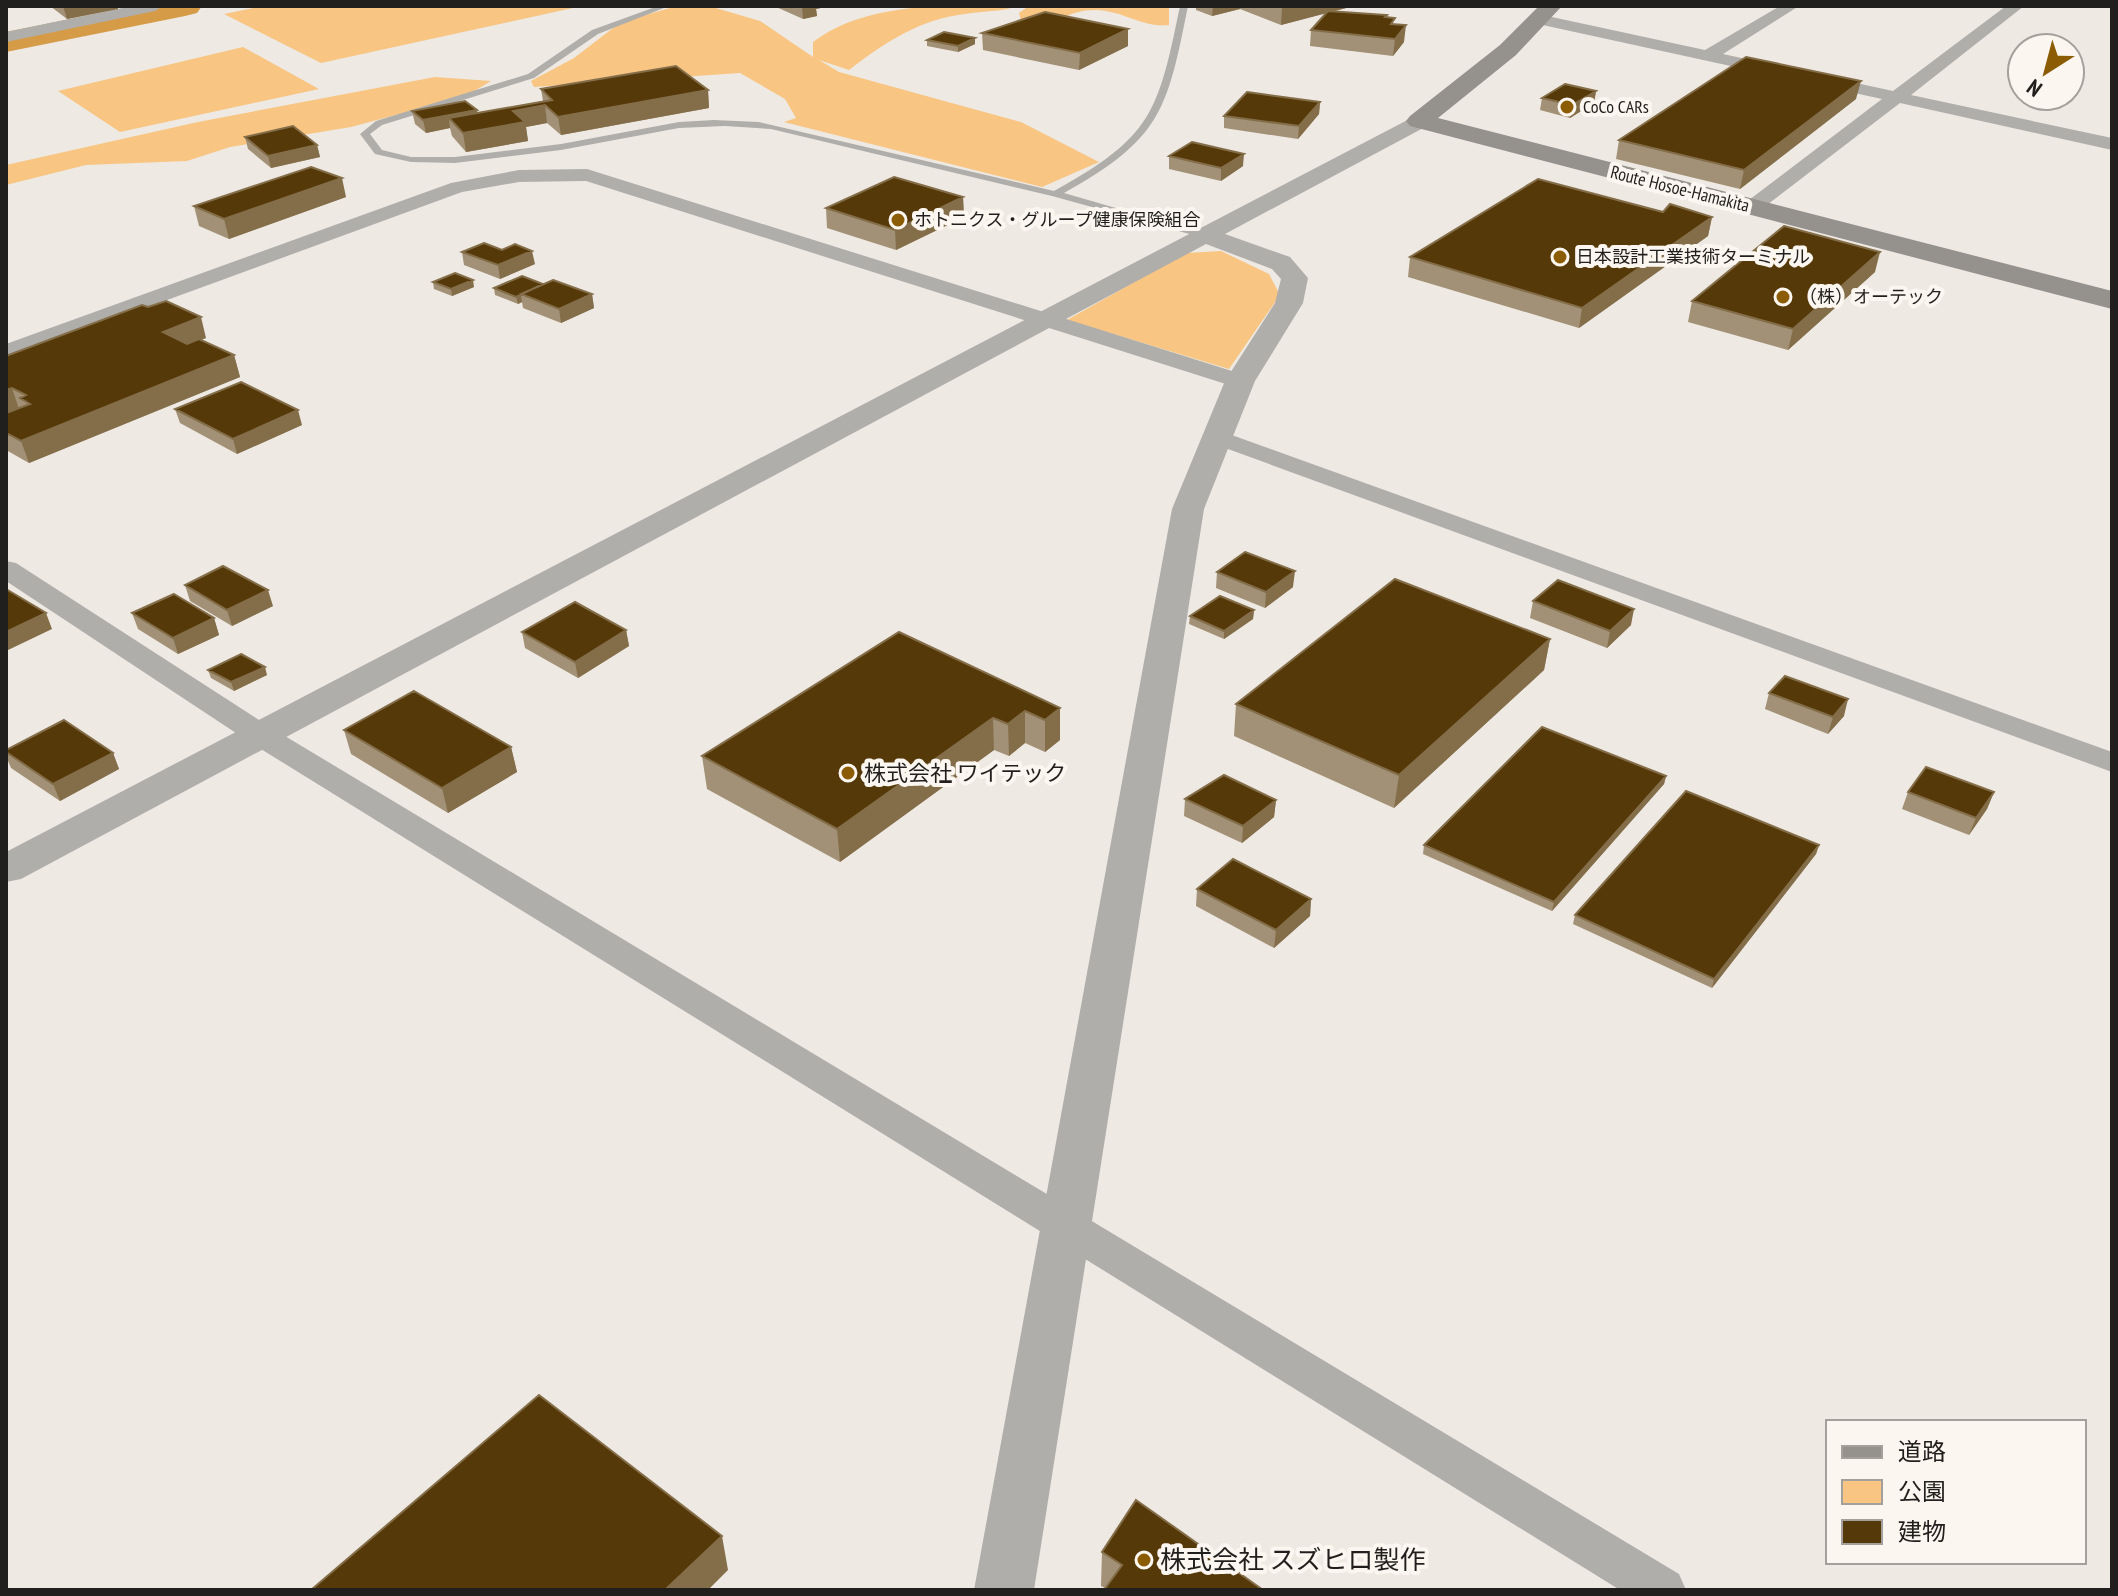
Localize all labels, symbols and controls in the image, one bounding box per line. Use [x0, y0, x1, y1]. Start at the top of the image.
north arrow [2006, 32, 2086, 112]
text: N [2021, 73, 2047, 103]
place label: CoCo CARs [1583, 95, 1649, 118]
marker: CoCo CARs [1558, 98, 1576, 116]
street label: Route Hosoe-Hamakita [1608, 160, 1752, 217]
place label: ホトニクス・グループ健康保険組合 [914, 208, 1200, 231]
marker: ホトニクス・グループ健康保険組合 [889, 211, 907, 229]
place label: 日本設計工業技術ターミナル [1576, 245, 1810, 268]
marker: 日本設計工業技術ターミナル [1551, 248, 1569, 266]
place label: （株）オーテック [1799, 285, 1943, 308]
marker: （株）オーテック [1774, 288, 1792, 306]
place label: 株式会社 ワイテック [864, 759, 1066, 787]
marker: 株式会社 ワイテック [839, 764, 857, 782]
legend [1826, 1420, 2086, 1564]
text: 道路 [1898, 1436, 1946, 1467]
text: 公園 [1898, 1476, 1946, 1507]
text: 建物 [1898, 1516, 1946, 1547]
place label: 株式会社 スズヒロ製作 [1160, 1543, 1426, 1576]
marker: 株式会社 スズヒロ製作 [1135, 1551, 1153, 1569]

